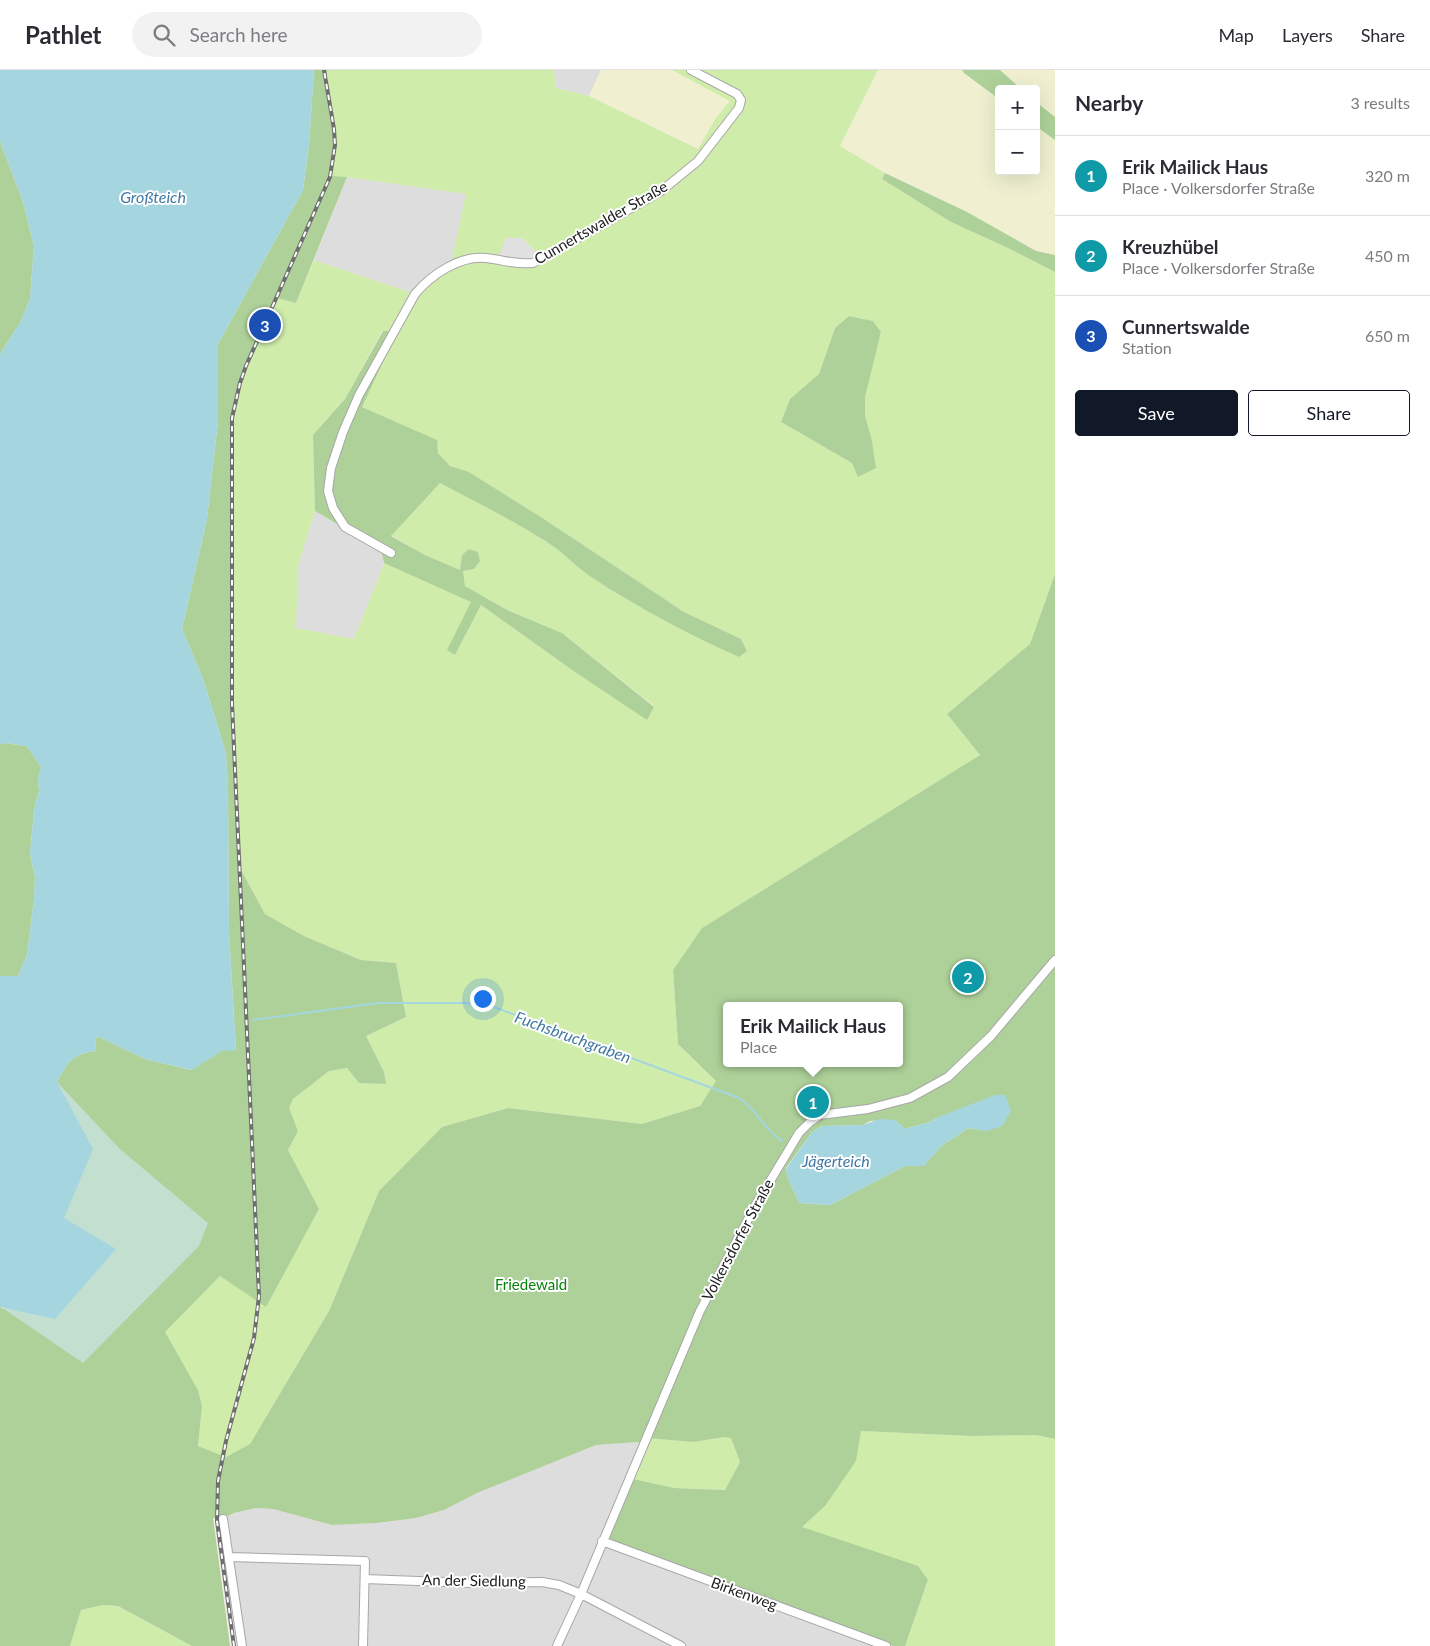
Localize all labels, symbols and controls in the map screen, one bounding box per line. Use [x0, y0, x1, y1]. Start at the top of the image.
search box [132, 12, 482, 57]
text: Pathlet [25, 20, 102, 49]
icon: search [150, 21, 178, 49]
text: Search here [190, 23, 288, 46]
text: Map [1218, 24, 1254, 46]
text: Layers [1282, 24, 1333, 46]
text: Share [1361, 24, 1405, 46]
map controls [995, 85, 1040, 175]
button: + [995, 85, 1040, 130]
text: Nearby [1075, 90, 1143, 115]
text: 3 results [1350, 93, 1410, 112]
button: − [995, 130, 1040, 175]
text: Erik Mailick Haus [1122, 155, 1268, 178]
text: 1 [1086, 166, 1096, 185]
text: 320 m [1365, 166, 1410, 185]
street label: Cunnertswalder Straße [531, 177, 670, 268]
text: Place · Volkersdorfer Straße [1122, 178, 1315, 197]
water label: Großteich [120, 187, 186, 206]
text: Kreuzhübel [1122, 235, 1219, 258]
text: 2 [1086, 246, 1096, 265]
text: 450 m [1365, 246, 1410, 265]
text: Place · Volkersdorfer Straße [1122, 258, 1315, 277]
pin: 3 [249, 306, 281, 344]
text: Cunnertswalde [1122, 315, 1250, 338]
text: 3 [1086, 326, 1096, 345]
text: 650 m [1365, 326, 1410, 345]
text: Station [1122, 338, 1172, 357]
button: Save [1075, 390, 1238, 436]
button: Share [1248, 390, 1410, 436]
pin: 2 [952, 958, 984, 996]
your location [470, 986, 496, 1012]
popup [723, 1002, 903, 1067]
water label: Fuchsbruchgraben [513, 1007, 634, 1066]
text: Erik Mailick Haus [740, 1014, 886, 1037]
text: Place [740, 1037, 777, 1056]
pin: 1 [797, 1083, 829, 1121]
water label: Jägerteich [801, 1151, 870, 1170]
street label: Volkersdorfer Straße [697, 1176, 777, 1303]
park label: Friedewald [495, 1275, 567, 1293]
street label: An der Siedlung [422, 1570, 526, 1590]
street label: Birkenweg [709, 1573, 780, 1613]

